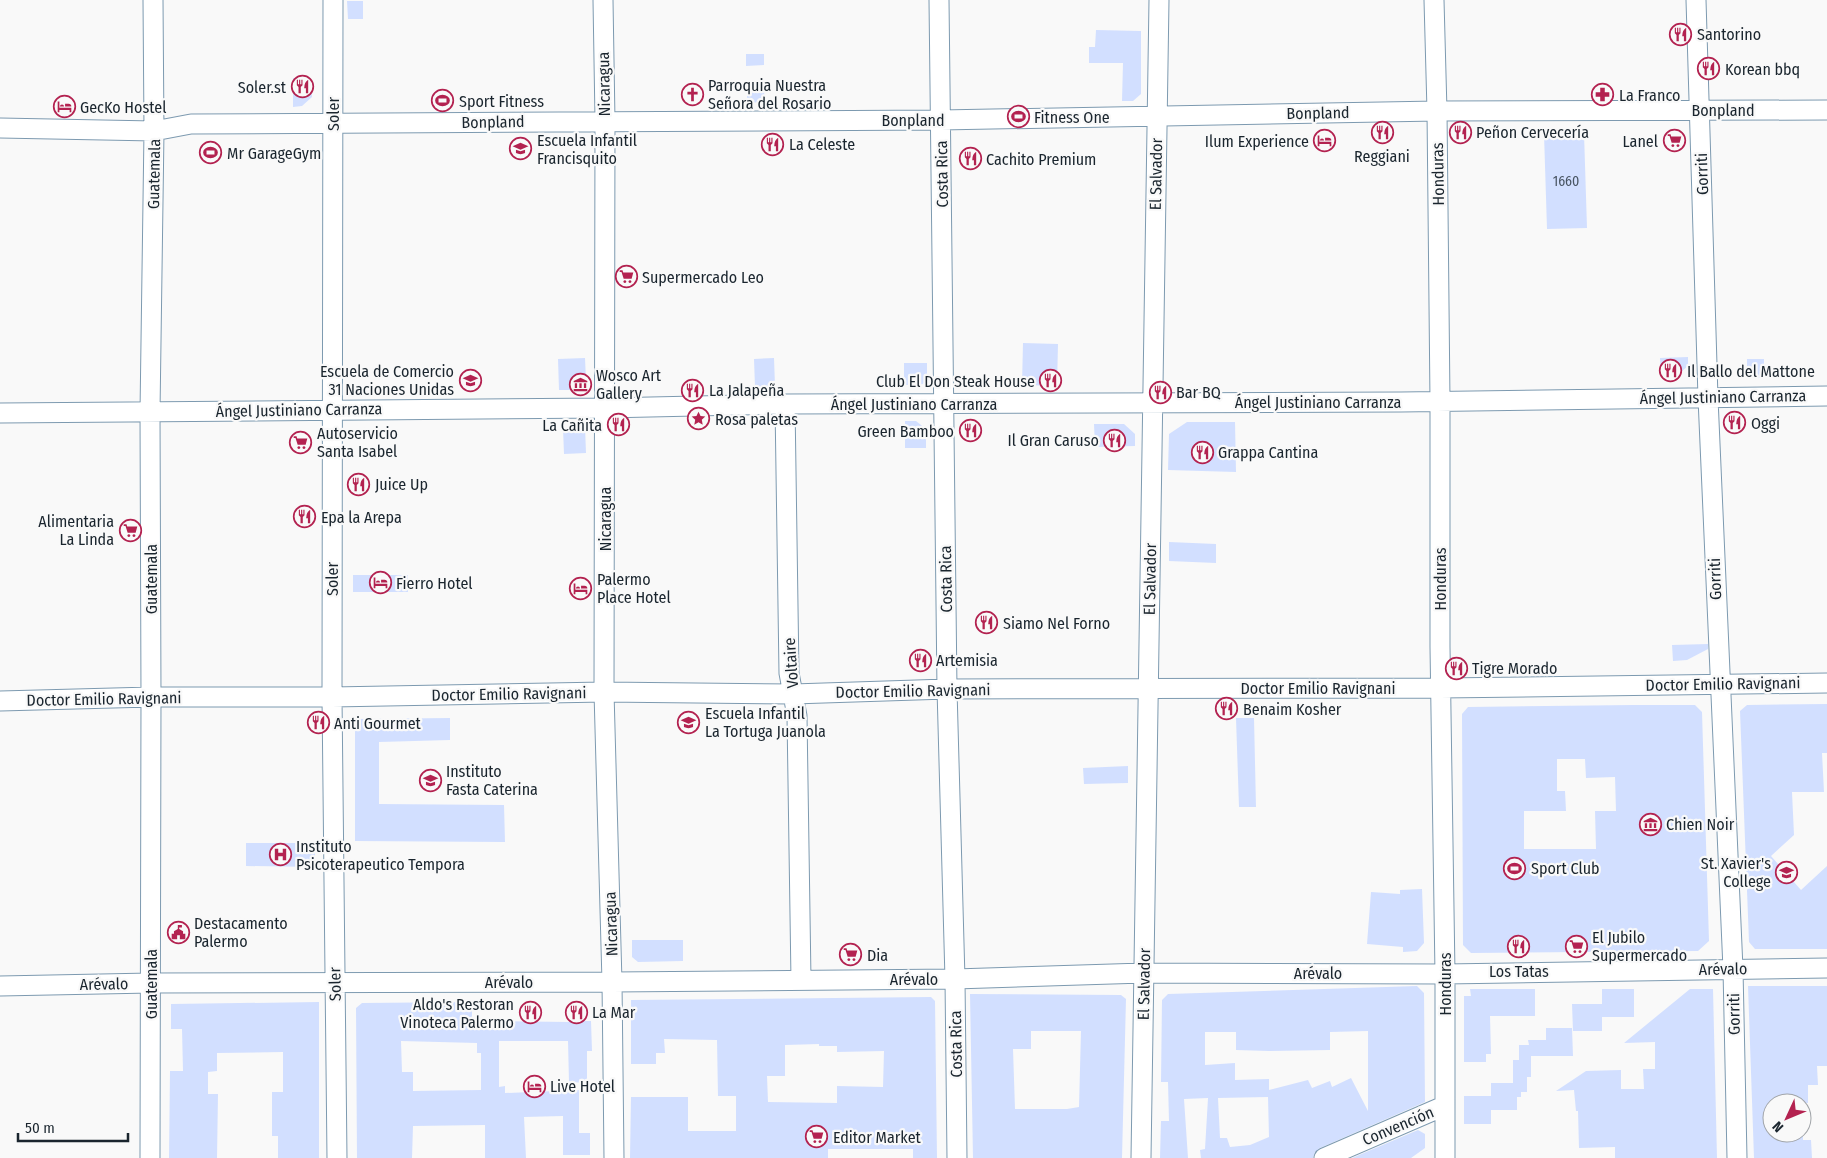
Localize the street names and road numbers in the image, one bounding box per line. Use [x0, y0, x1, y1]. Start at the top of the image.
street label: Nicaragua [594, 51, 614, 116]
street label: Soler [324, 97, 343, 131]
street label: Bonpland [1691, 101, 1755, 120]
street label: Bonpland [1286, 103, 1350, 123]
street label: Bonpland [881, 111, 945, 130]
street label: Bonpland [461, 112, 525, 132]
street label: El Salvador [1146, 137, 1166, 210]
street label: Guatemala [144, 139, 164, 209]
street label: Costa Rica [932, 140, 952, 208]
street label: Honduras [1428, 142, 1448, 206]
street label: Gorriti [1692, 153, 1712, 195]
street label: Ángel Justiniano Carranza [1640, 386, 1807, 408]
street label: Ángel Justiniano Carranza [1235, 393, 1401, 412]
street label: Ángel Justiniano Carranza [831, 395, 997, 414]
street label: Ángel Justiniano Carranza [216, 399, 383, 421]
street label: Nicaragua [596, 487, 615, 551]
street label: El Salvador [1140, 542, 1160, 615]
street label: Guatemala [142, 544, 161, 614]
street label: Costa Rica [936, 545, 956, 613]
street label: Honduras [1431, 547, 1450, 611]
street label: Gorriti [1705, 558, 1725, 600]
street label: Soler [323, 562, 342, 596]
street label: Voltaire [780, 637, 802, 689]
street label: Doctor Emilio Ravignani [1645, 673, 1801, 695]
street label: Doctor Emilio Ravignani [1241, 679, 1396, 698]
street label: Doctor Emilio Ravignani [835, 680, 991, 702]
street label: Doctor Emilio Ravignani [431, 683, 587, 705]
street label: Doctor Emilio Ravignani [26, 688, 182, 710]
street label: Nicaragua [600, 891, 622, 957]
street label: El Salvador [1134, 947, 1154, 1020]
street label: Guatemala [142, 949, 161, 1019]
street label: Honduras [1436, 952, 1455, 1016]
street label: Arévalo [1699, 959, 1747, 979]
street label: Arévalo [1294, 964, 1342, 983]
street label: Soler [325, 966, 345, 1001]
street label: Arévalo [890, 970, 938, 989]
street label: Arévalo [485, 973, 533, 992]
street label: Arévalo [80, 974, 128, 994]
street label: Gorriti [1724, 993, 1744, 1035]
street label: Costa Rica [946, 1010, 966, 1078]
street label: Convención [1359, 1102, 1437, 1150]

